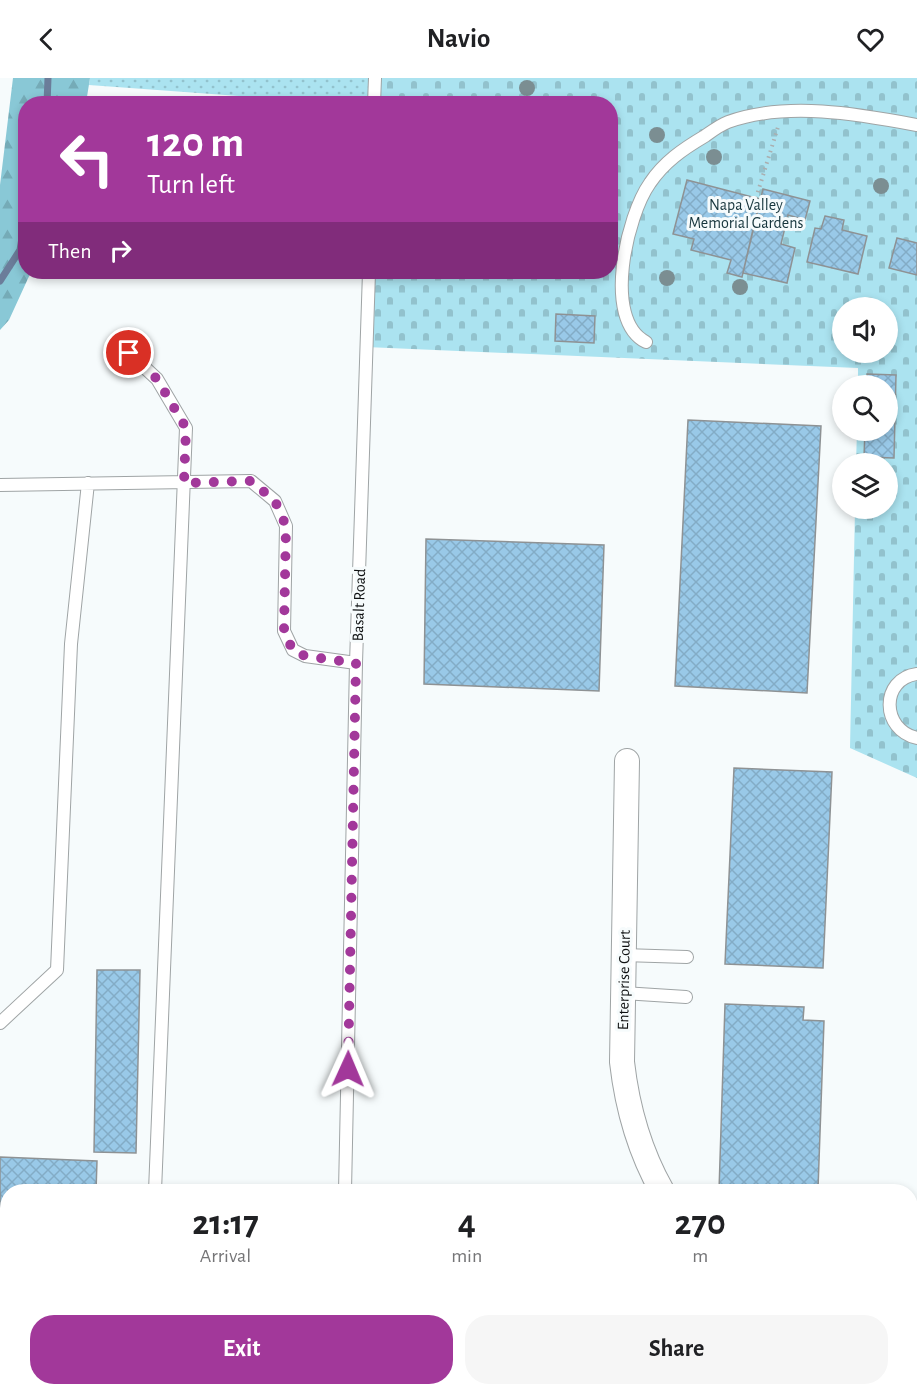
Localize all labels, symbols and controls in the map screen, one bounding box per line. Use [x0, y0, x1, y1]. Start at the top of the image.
icon: back [30, 23, 63, 56]
icon: heart [854, 23, 887, 56]
text: Navio [427, 25, 490, 52]
icon: left [48, 120, 126, 198]
text: 120 m [147, 122, 244, 164]
text: Turn left [147, 171, 235, 198]
park label: Napa Valley Memorial Gardens [689, 197, 804, 231]
icon: right [104, 234, 137, 267]
text: Then [48, 240, 92, 262]
map controls [832, 297, 898, 519]
button: sound [832, 297, 898, 363]
pin [103, 327, 154, 378]
icon: arrive [112, 336, 145, 369]
button: search [832, 375, 898, 441]
button: layers [832, 453, 898, 519]
street label: Basalt Road [350, 568, 368, 642]
street label: Enterprise Court [615, 930, 633, 1030]
position arrow [316, 1037, 380, 1101]
text: 21:17 [192, 1205, 259, 1241]
text: 4 [458, 1205, 476, 1241]
text: 270 [675, 1205, 726, 1241]
text: Arrival [200, 1246, 251, 1266]
text: min [451, 1246, 482, 1266]
text: m [692, 1246, 708, 1266]
button: Exit [30, 1315, 453, 1384]
button: Share [465, 1315, 888, 1384]

